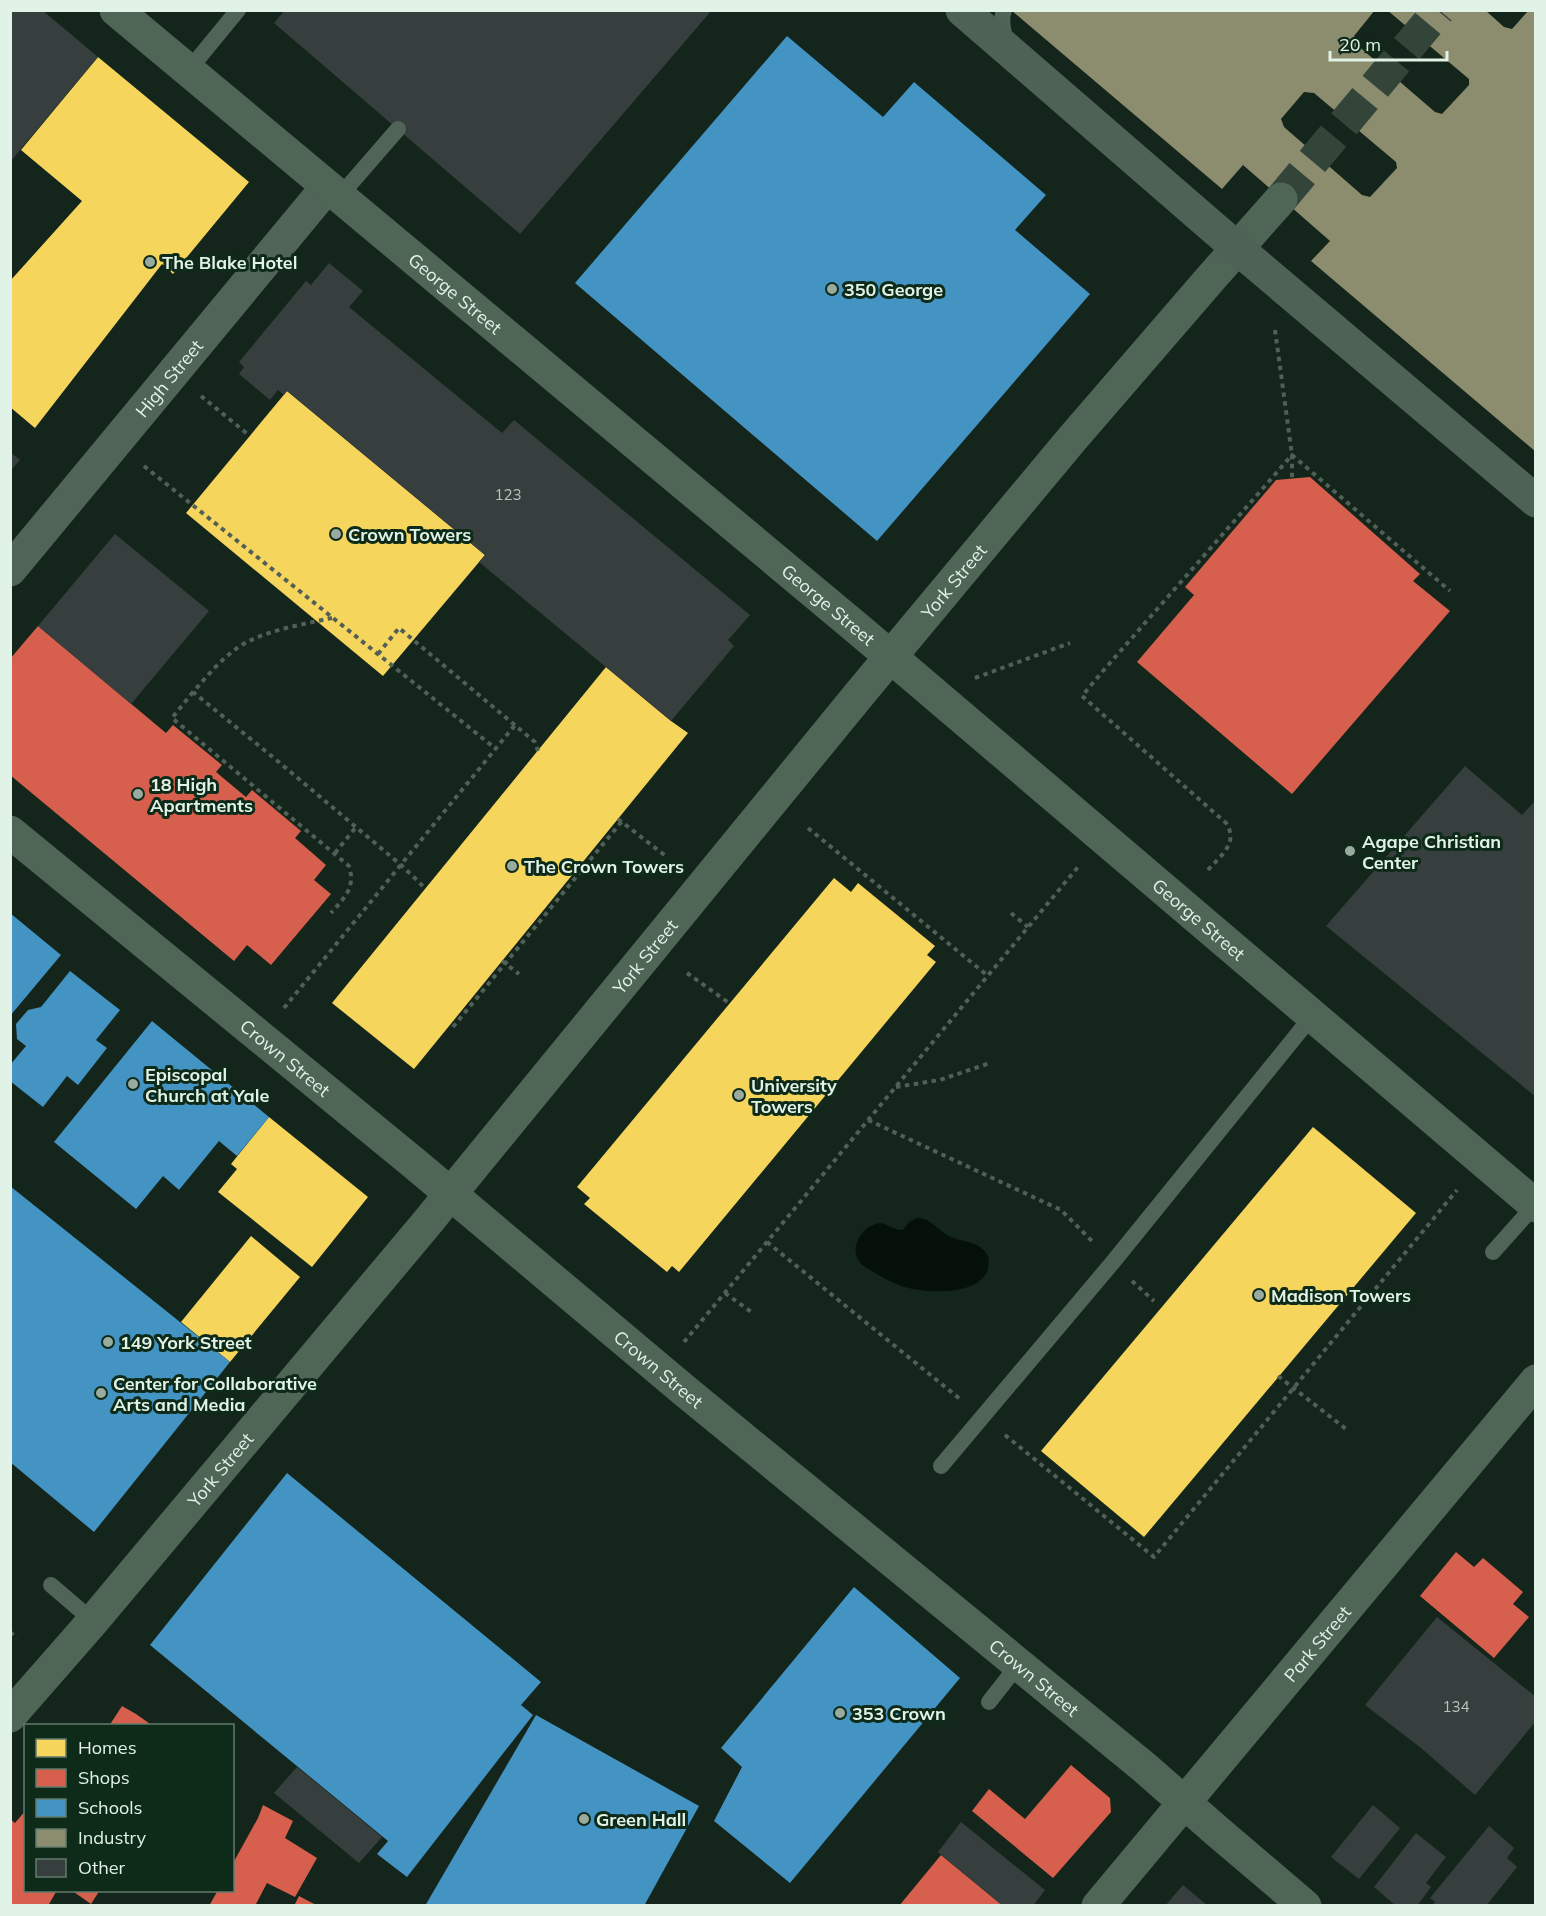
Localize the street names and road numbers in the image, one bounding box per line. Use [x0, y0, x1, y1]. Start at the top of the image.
street label: George Street [404, 248, 507, 339]
street label: High Street [130, 335, 208, 422]
street label: York Street [915, 539, 991, 624]
street label: George Street [777, 559, 880, 650]
street label: George Street [1148, 873, 1250, 965]
street label: York Street [607, 914, 682, 999]
street label: Crown Street [236, 1014, 335, 1101]
street label: Crown Street [609, 1325, 708, 1413]
street label: York Street [182, 1427, 258, 1512]
street label: Park Street [1279, 1601, 1356, 1686]
street label: Crown Street [985, 1634, 1084, 1721]

